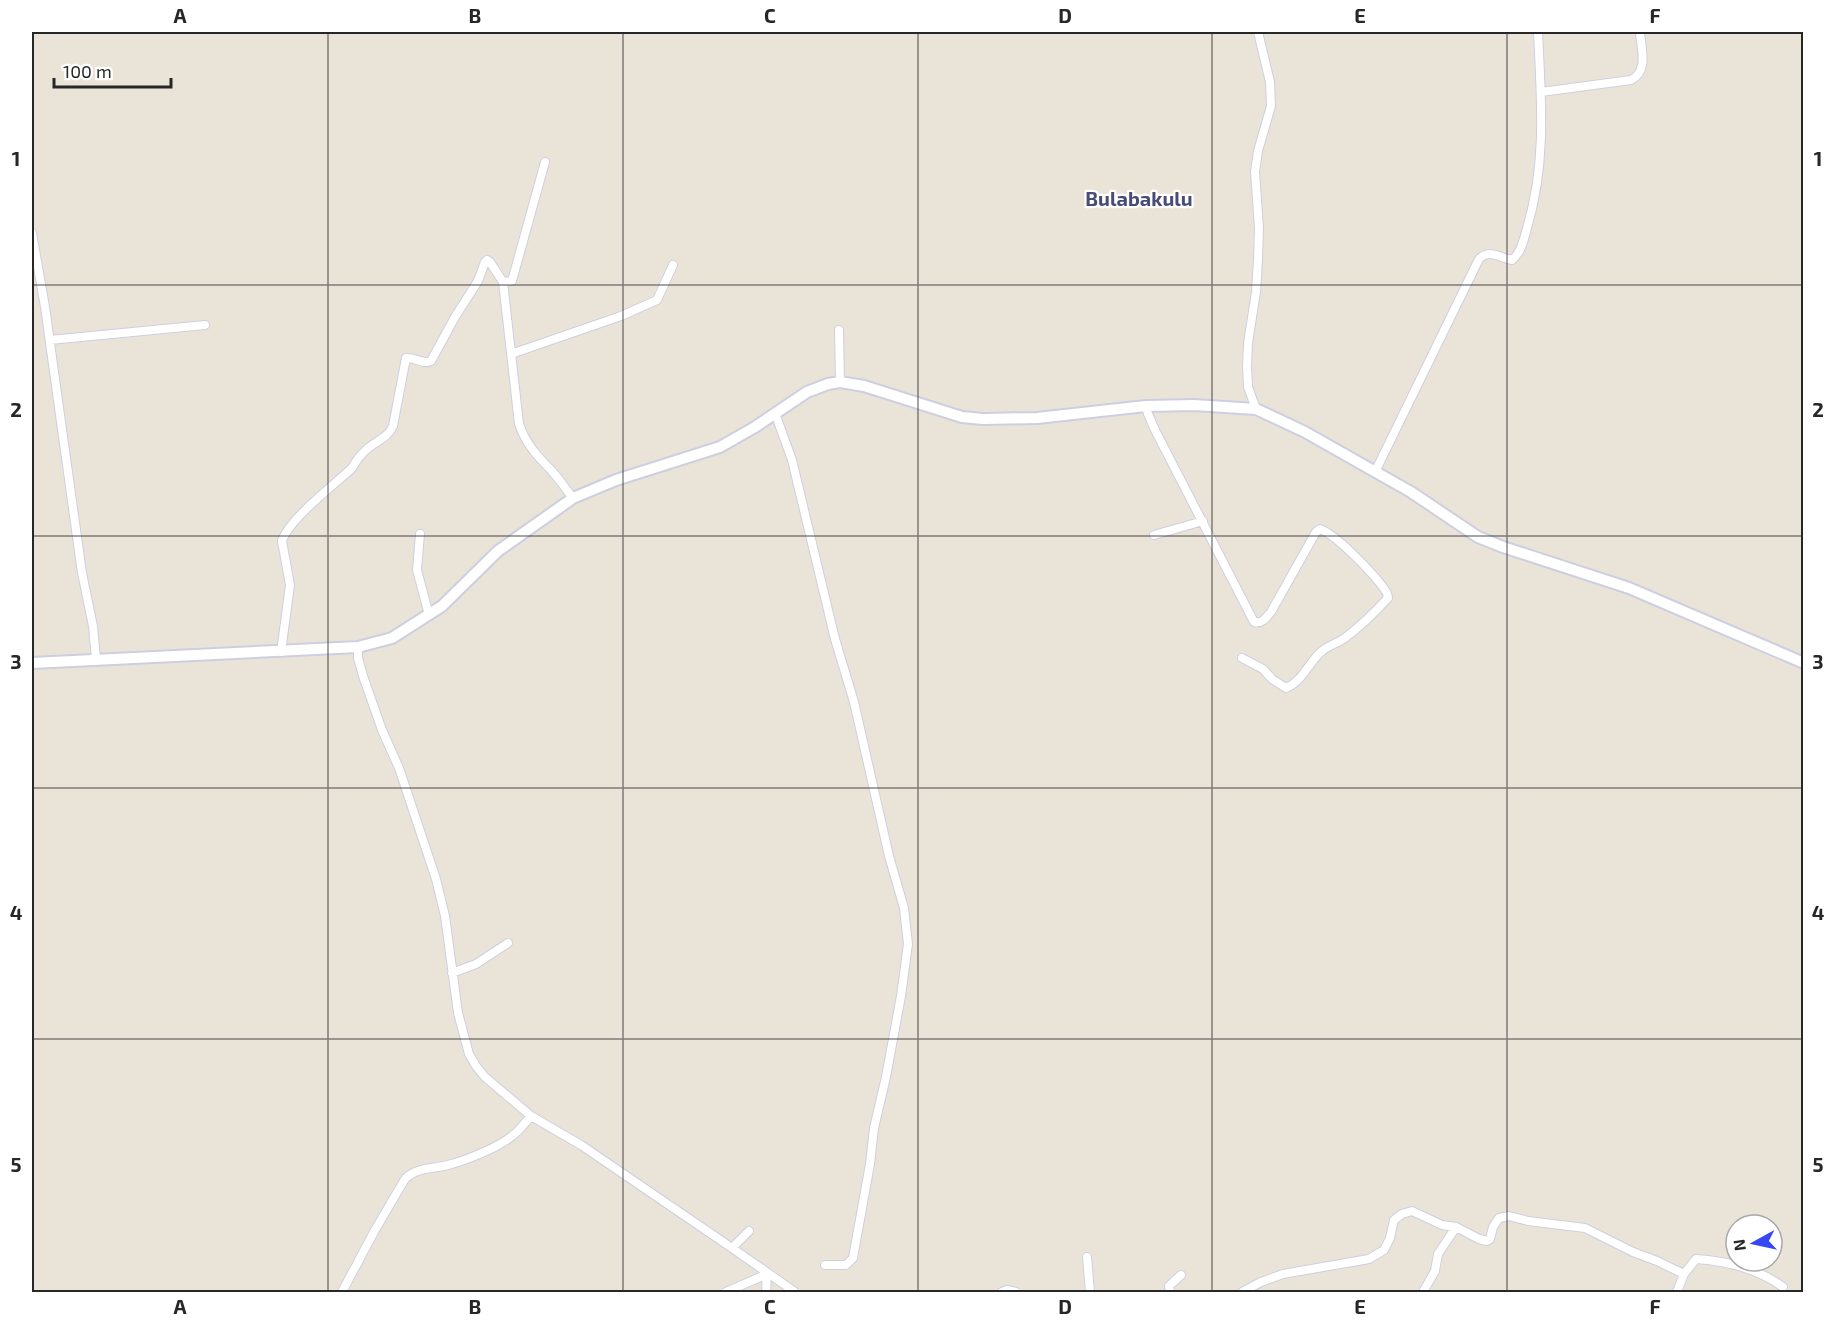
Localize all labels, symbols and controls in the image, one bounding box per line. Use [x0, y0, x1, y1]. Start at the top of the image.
text: A [173, 3, 187, 27]
text: B [469, 3, 481, 27]
text: C [764, 3, 776, 27]
text: D [1058, 3, 1072, 27]
text: E [1354, 3, 1366, 27]
text: F [1649, 3, 1661, 27]
scale bar [54, 51, 171, 89]
text: 100 m [63, 60, 112, 82]
text: 1 [12, 146, 20, 170]
text: 1 [1814, 146, 1822, 170]
district label: Bulabakulu [1085, 186, 1193, 210]
text: 2 [10, 397, 22, 421]
text: 2 [1812, 397, 1824, 421]
text: 3 [10, 649, 22, 673]
text: 3 [1812, 649, 1824, 673]
text: 4 [10, 900, 23, 924]
text: 4 [1812, 900, 1825, 924]
text: 5 [10, 1152, 22, 1176]
text: 5 [1812, 1152, 1824, 1176]
north arrow [1724, 1213, 1784, 1273]
text: N [1728, 1238, 1749, 1252]
text: A [173, 1294, 187, 1318]
text: B [469, 1294, 481, 1318]
text: C [764, 1294, 776, 1318]
text: D [1058, 1294, 1072, 1318]
text: E [1354, 1294, 1366, 1318]
text: F [1649, 1294, 1661, 1318]

